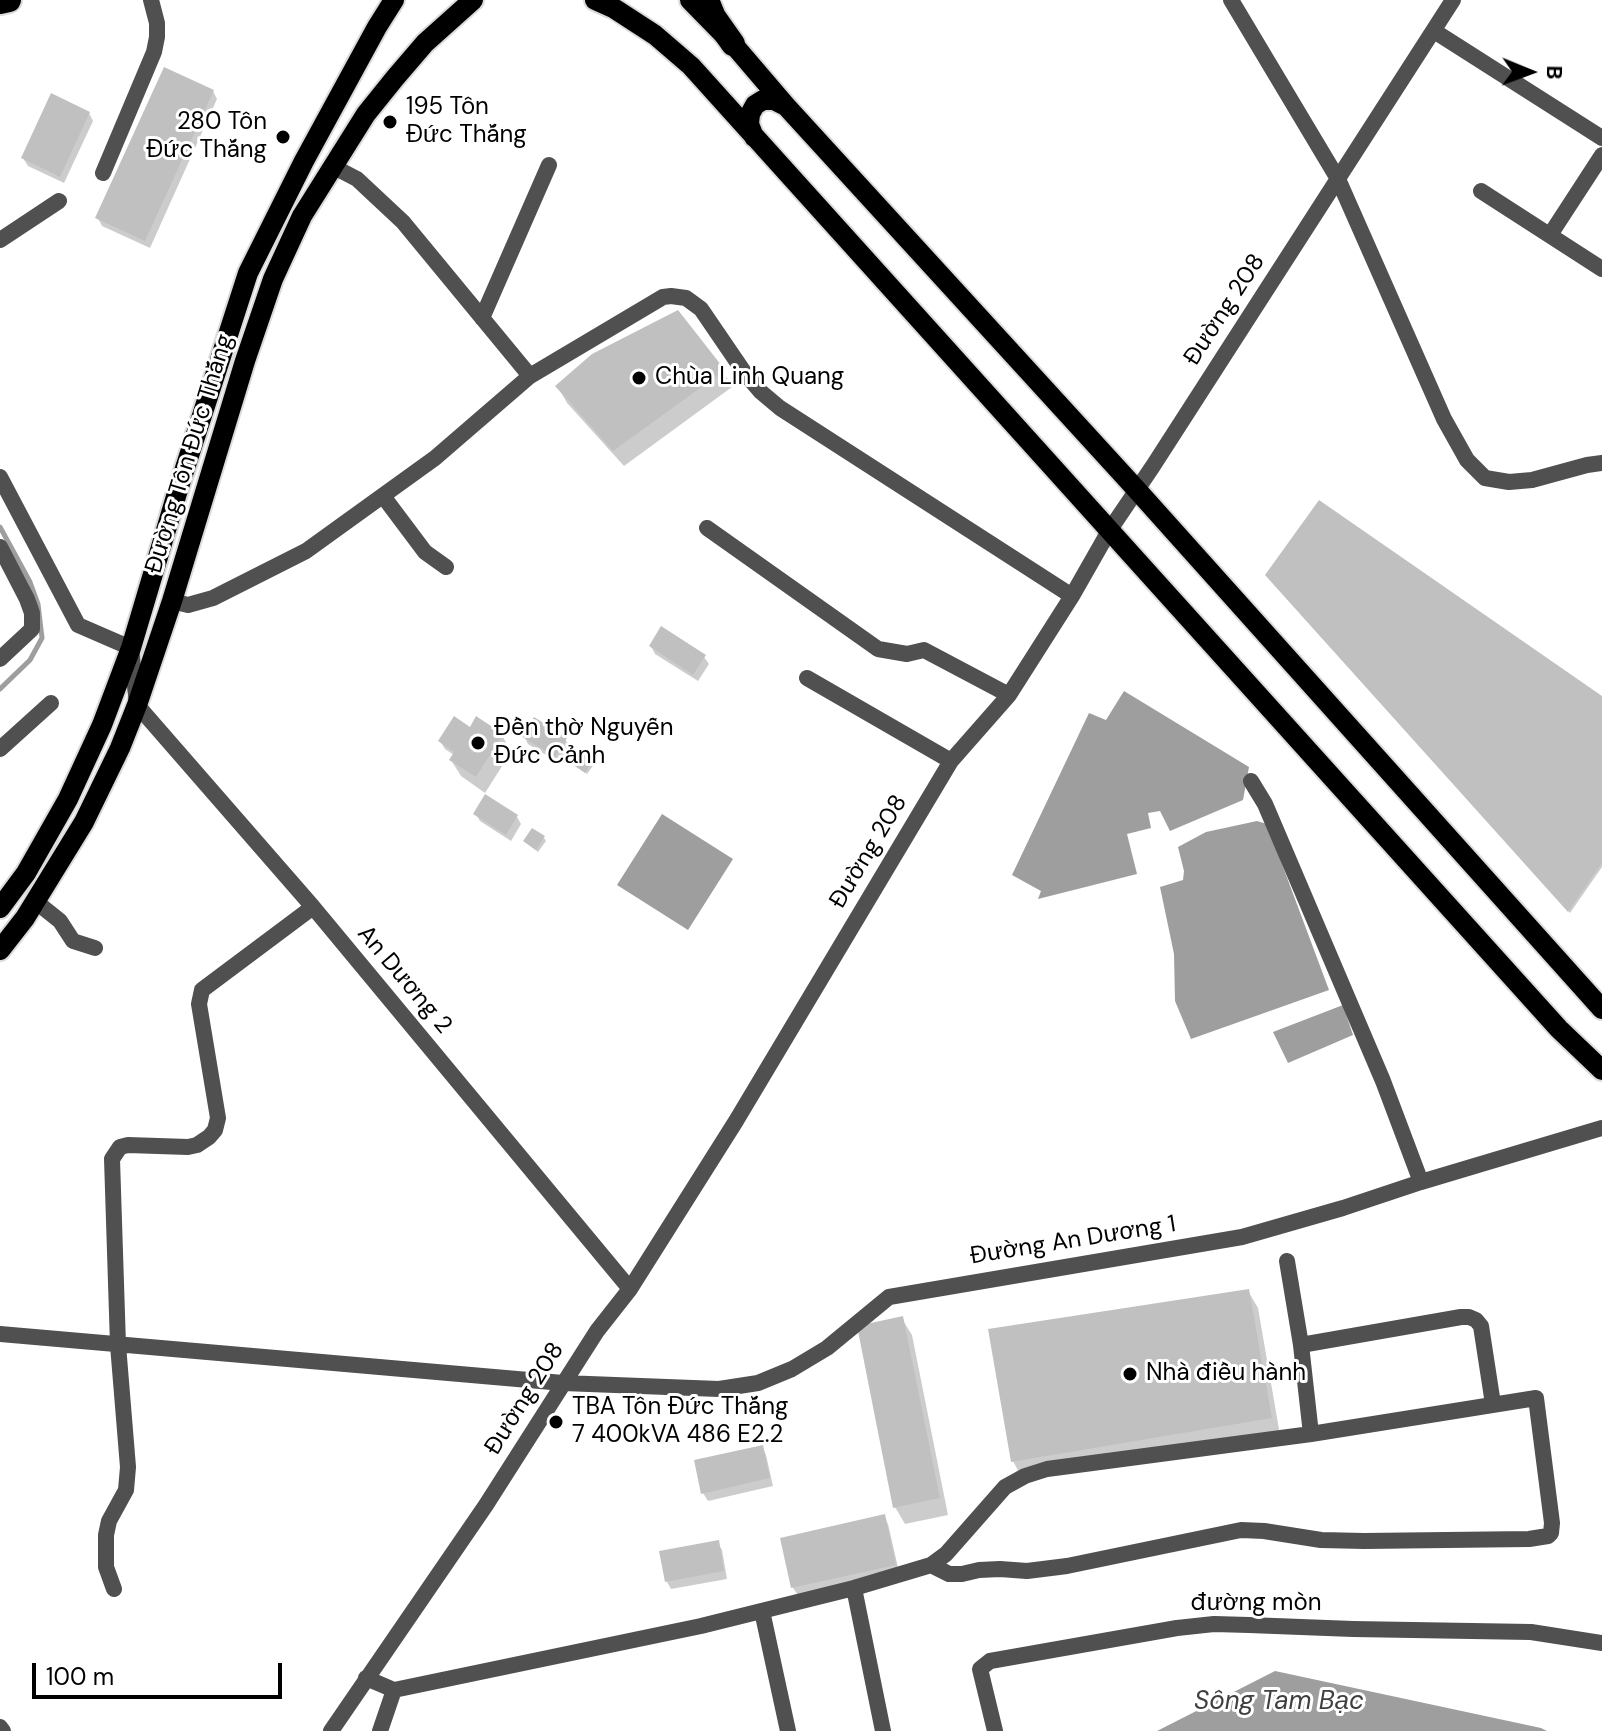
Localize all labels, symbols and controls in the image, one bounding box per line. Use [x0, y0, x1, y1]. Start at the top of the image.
north arrow [1490, 32, 1570, 112]
text: B [1540, 65, 1569, 80]
place label: 195 Tôn Đức Thắng [406, 94, 527, 150]
place label: 280 Tôn Đức Thắng [146, 109, 267, 165]
marker: 195 Tôn Đức Thắng [381, 113, 399, 131]
marker: 280 Tôn Đức Thắng [274, 128, 292, 146]
street label: Đường 208 [1178, 249, 1272, 371]
street label: Đường Tôn Đức Thắng [140, 331, 240, 577]
place label: Chùa Linh Quang [655, 364, 844, 392]
marker: Chùa Linh Quang [630, 369, 648, 387]
place label: Đền thờ Nguyễn Đức Cảnh [494, 715, 673, 771]
marker: Đền thờ Nguyễn Đức Cảnh [469, 734, 487, 752]
street label: Đường 208 [824, 790, 914, 914]
street label: An Dương 2 [351, 920, 457, 1040]
street label: Đường An Dương 1 [968, 1211, 1178, 1271]
street label: Đường 208 [479, 1338, 571, 1460]
place label: Nhà điều hành [1146, 1360, 1306, 1388]
marker: Nhà điều hành [1121, 1365, 1139, 1383]
place label: TBA Tôn Đức Thắng 7 400kVA 486 E2.2 [572, 1394, 788, 1450]
marker: TBA Tôn Đức Thắng 7 400kVA 486 E2.2 [547, 1413, 565, 1431]
street label: đường mòn [1191, 1590, 1321, 1618]
scale bar [36, 1647, 286, 1697]
text: 100 m [46, 1661, 114, 1692]
water label: Sông Tam Bạc [1194, 1686, 1364, 1718]

